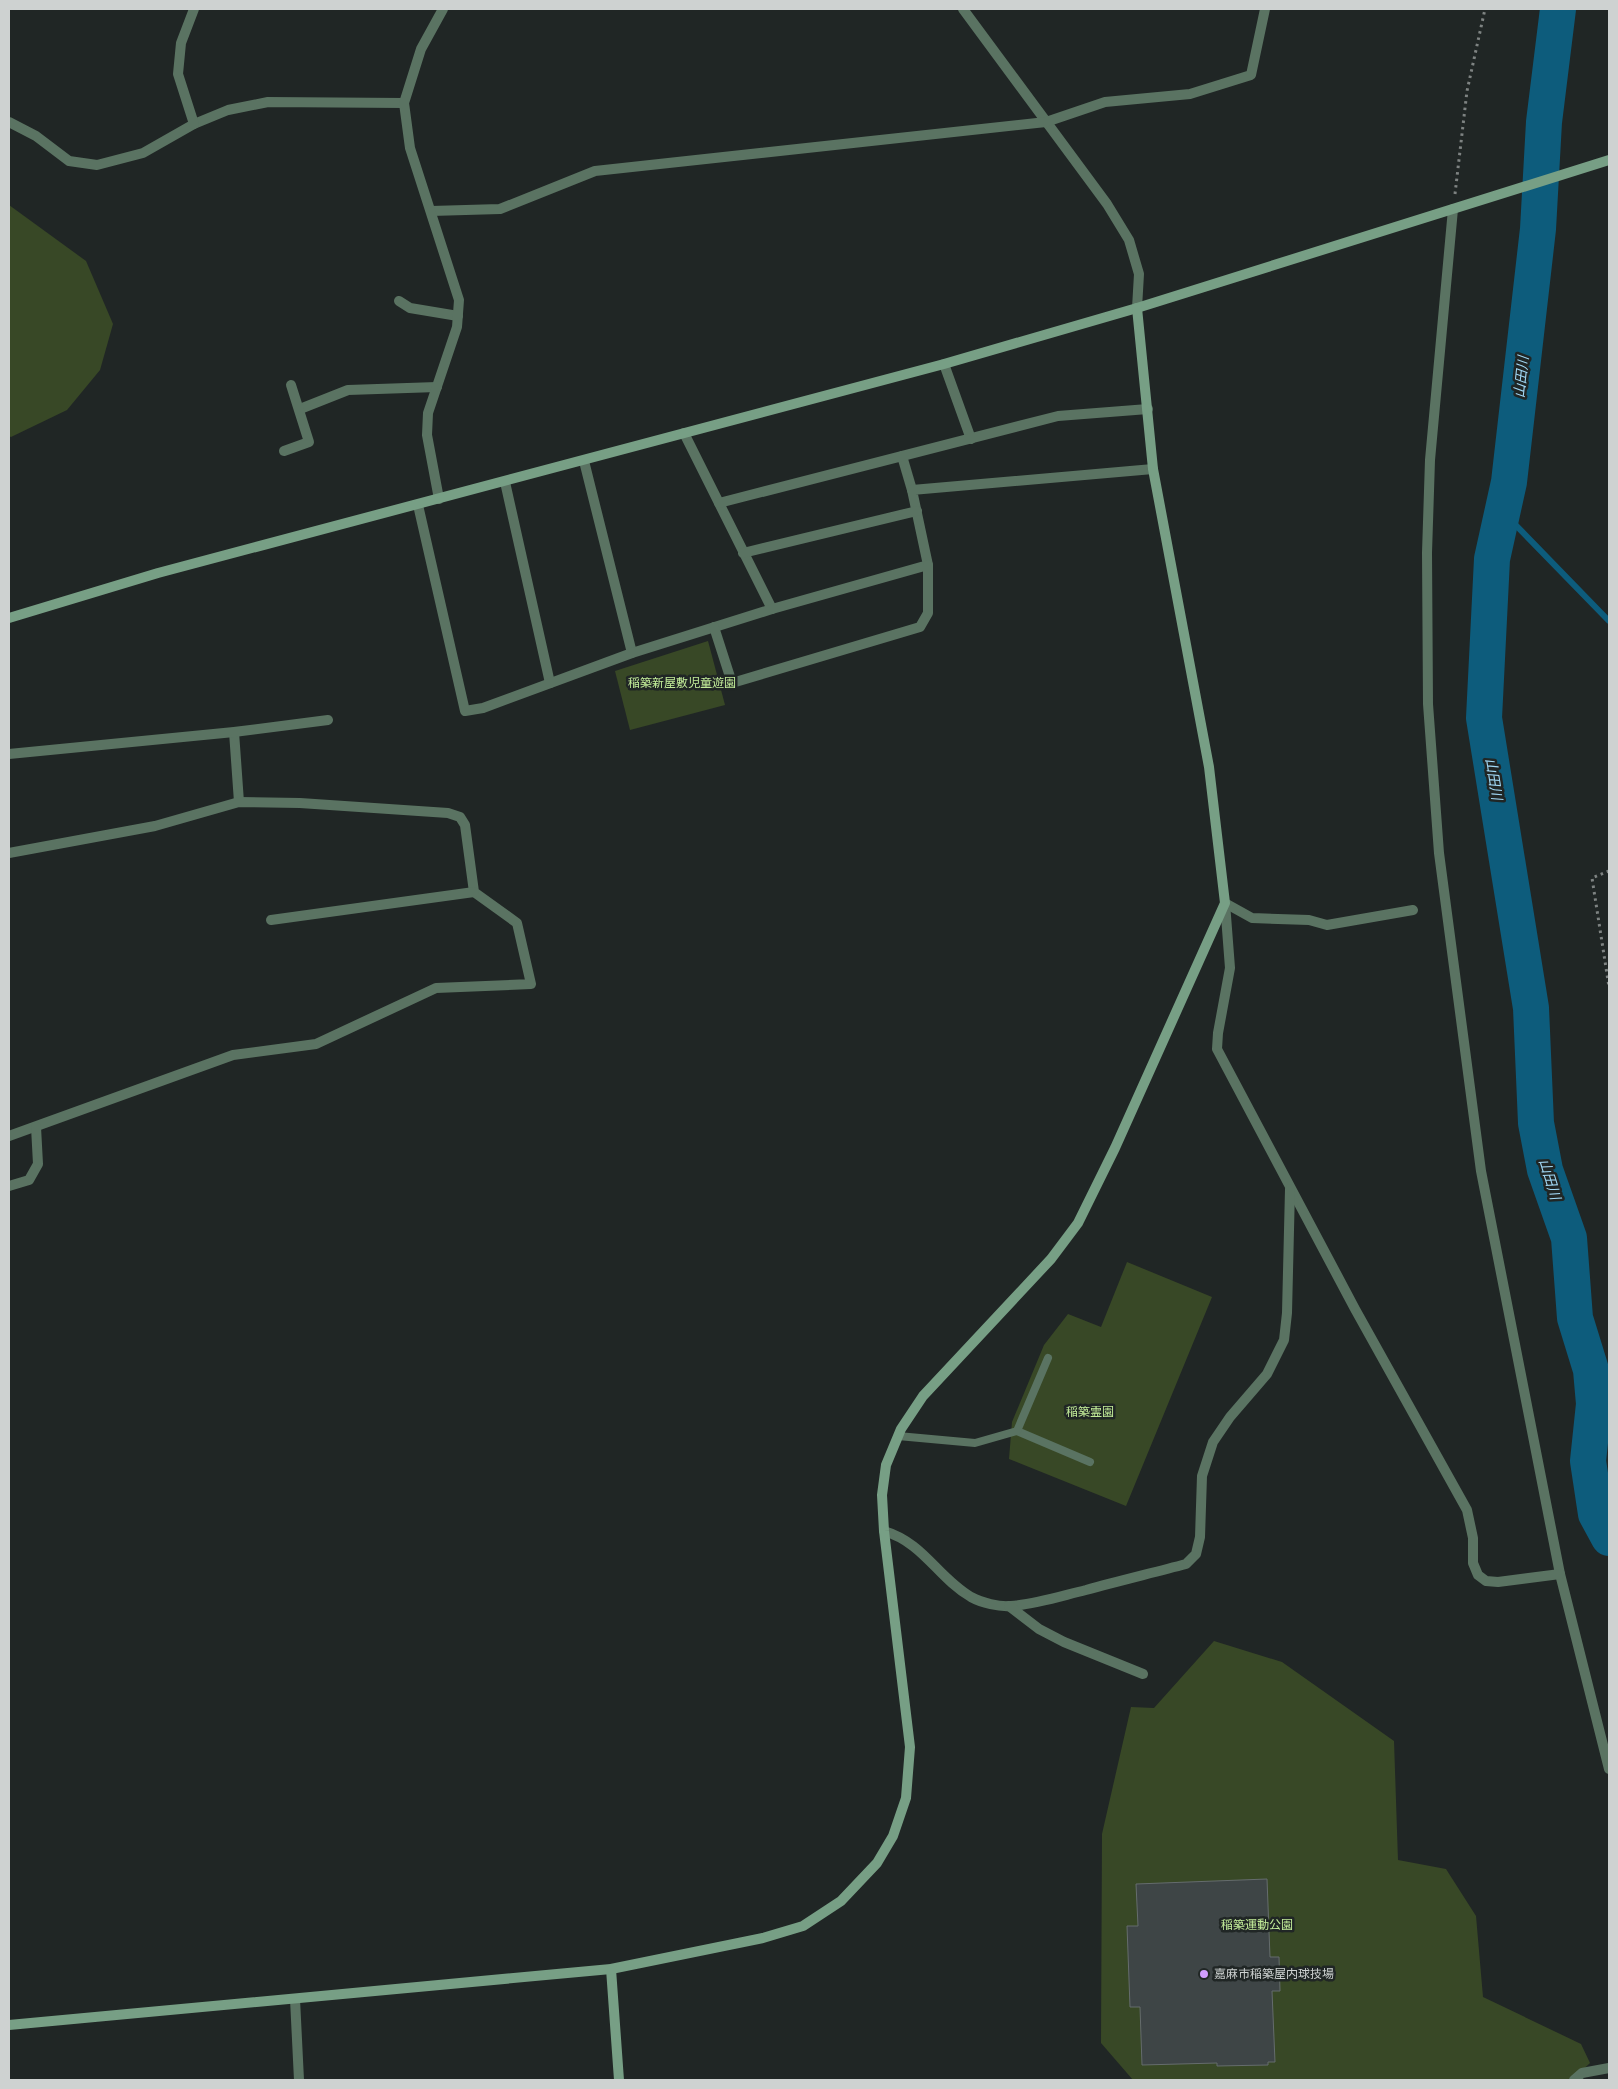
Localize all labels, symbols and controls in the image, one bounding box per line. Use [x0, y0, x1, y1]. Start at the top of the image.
water label: 山田川 [1510, 353, 1532, 399]
park label: 稲築新屋敷児童遊園 [628, 675, 736, 690]
water label: 山田川 [1482, 757, 1506, 803]
water label: 山田川 [1535, 1156, 1565, 1204]
park label: 稲築霊園 [1066, 1404, 1114, 1419]
park label: 稲築運動公園 [1221, 1917, 1293, 1932]
place label: 嘉麻市稲築屋内球技場 [1214, 1966, 1334, 1981]
marker: 嘉麻市稲築屋内球技場 [1198, 1968, 1210, 1980]

